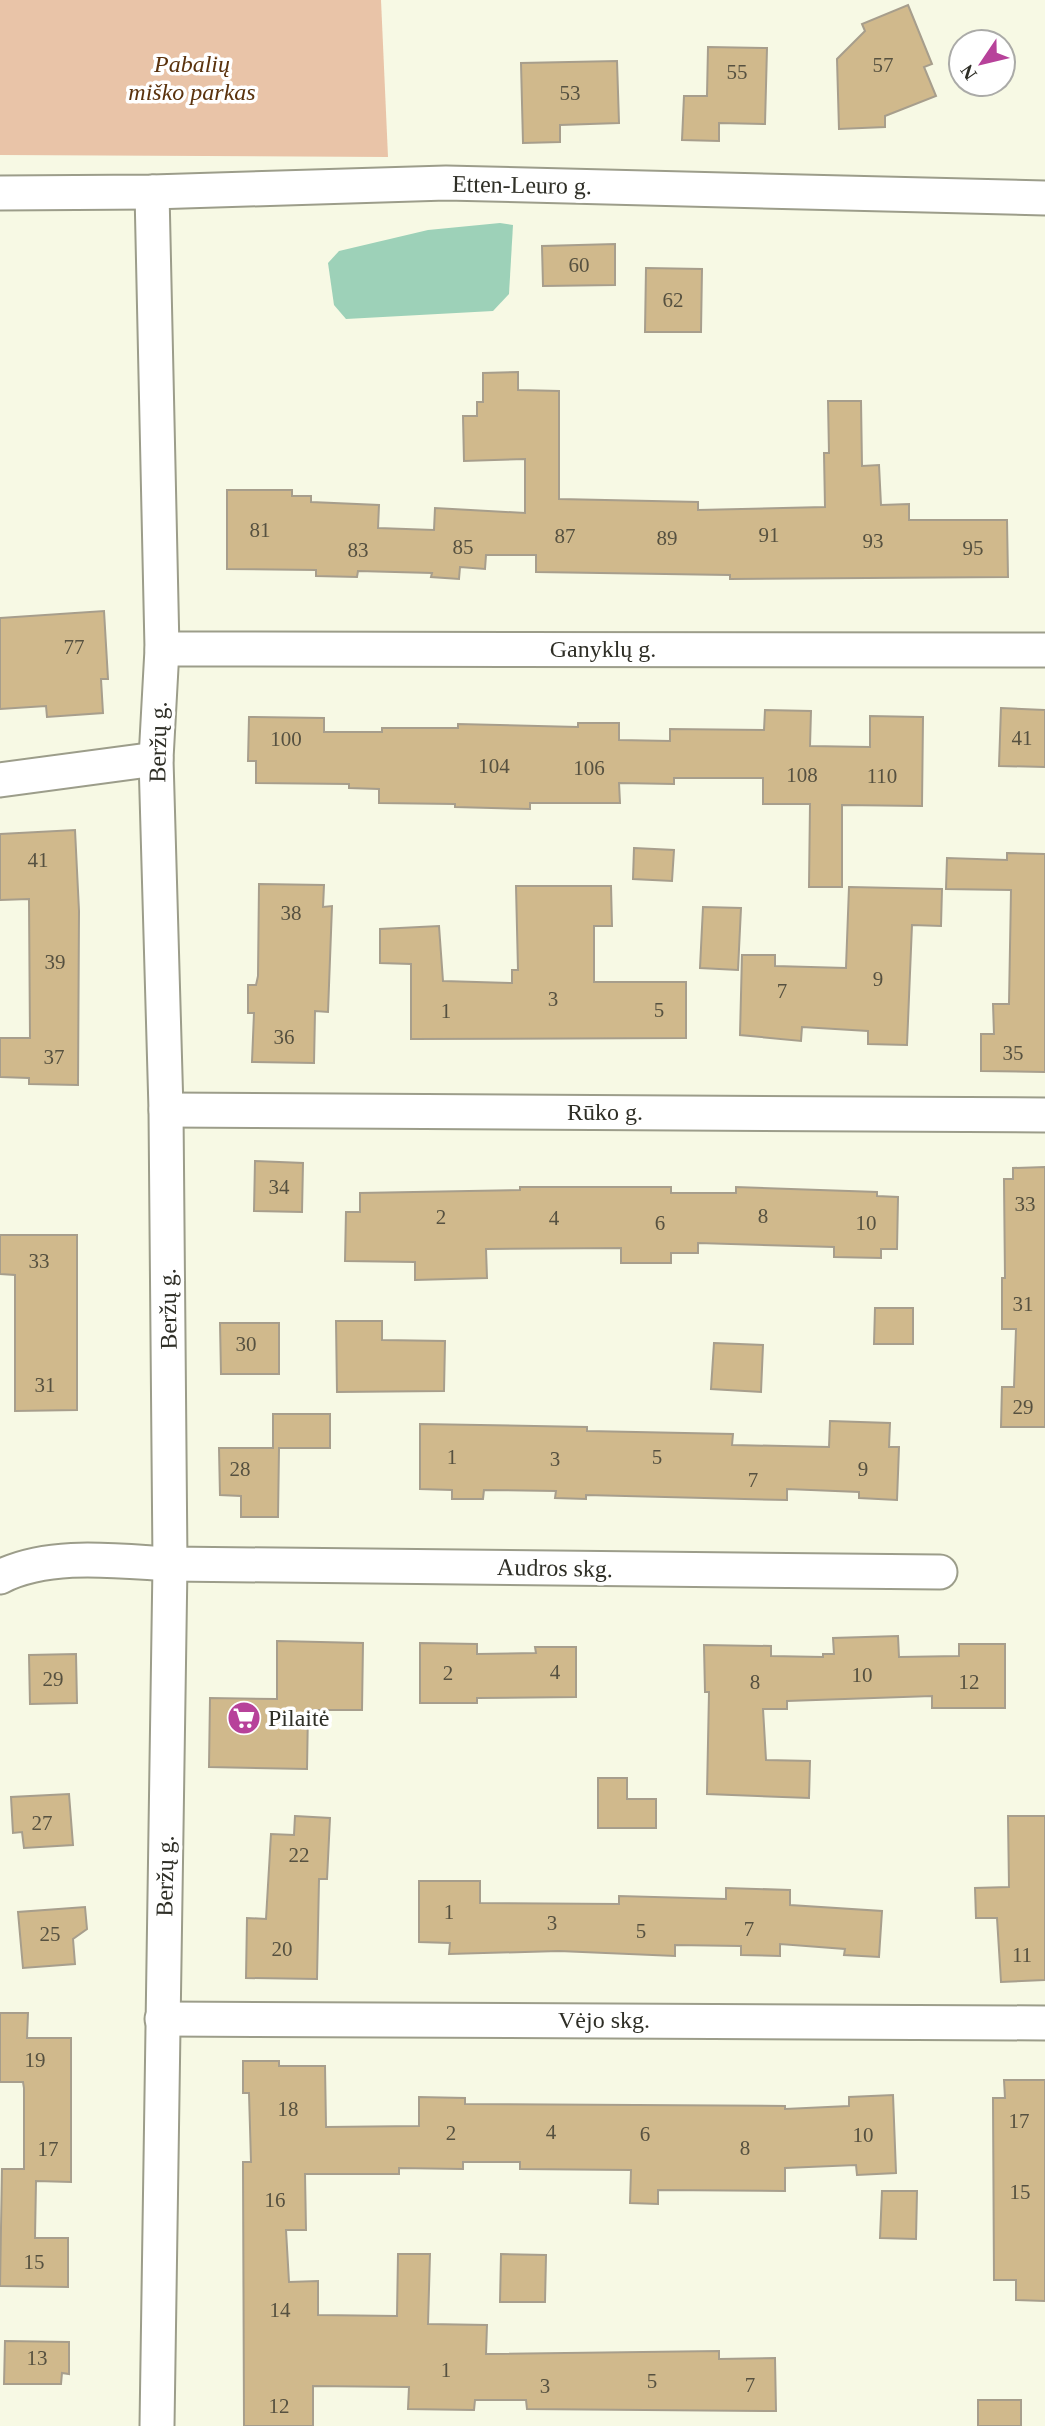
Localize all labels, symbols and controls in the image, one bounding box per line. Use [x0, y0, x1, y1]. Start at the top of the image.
north arrow [947, 28, 1017, 98]
park label: Pabalių miško parkas [128, 51, 256, 105]
house number: 57 [873, 53, 894, 77]
house number: 55 [727, 60, 748, 84]
text: N [956, 61, 981, 84]
house number: 53 [560, 81, 581, 105]
street label: Etten-Leuro g. [452, 171, 592, 199]
house number: 60 [569, 253, 590, 277]
house number: 62 [663, 288, 684, 312]
house number: 81 [250, 518, 271, 542]
house number: 91 [759, 523, 780, 547]
house number: 87 [555, 524, 576, 548]
house number: 89 [657, 526, 678, 550]
house number: 93 [863, 529, 884, 553]
house number: 85 [453, 535, 474, 559]
house number: 95 [963, 536, 984, 560]
house number: 83 [348, 538, 369, 562]
house number: 77 [64, 635, 85, 659]
street label: Ganyklų g. [550, 636, 656, 662]
street label: Beržų g. [144, 701, 172, 783]
house number: 41 [1012, 726, 1033, 750]
house number: 100 [270, 727, 302, 751]
house number: 104 [478, 754, 510, 778]
house number: 106 [573, 756, 605, 780]
house number: 108 [786, 763, 818, 787]
house number: 110 [867, 764, 897, 788]
house number: 41 [28, 848, 49, 872]
house number: 38 [281, 901, 302, 925]
house number: 39 [45, 950, 66, 974]
house number: 9 [873, 967, 883, 991]
house number: 7 [777, 979, 787, 1003]
house number: 3 [548, 987, 558, 1011]
house number: 5 [654, 998, 664, 1022]
house number: 1 [441, 999, 451, 1023]
house number: 36 [274, 1025, 295, 1049]
house number: 35 [1003, 1041, 1024, 1065]
house number: 37 [44, 1045, 65, 1069]
street label: Rūko g. [567, 1099, 643, 1125]
house number: 34 [269, 1175, 290, 1199]
house number: 33 [1015, 1192, 1036, 1216]
house number: 8 [758, 1204, 768, 1228]
house number: 2 [436, 1205, 446, 1229]
house number: 4 [549, 1206, 560, 1230]
house number: 6 [655, 1211, 665, 1235]
house number: 10 [856, 1211, 877, 1235]
house number: 33 [29, 1249, 50, 1273]
street label: Beržų g. [154, 1268, 182, 1350]
house number: 31 [1013, 1292, 1034, 1316]
house number: 30 [236, 1332, 257, 1356]
house number: 31 [35, 1373, 56, 1397]
house number: 29 [1013, 1395, 1034, 1419]
house number: 1 [447, 1445, 457, 1469]
house number: 5 [652, 1445, 662, 1469]
house number: 3 [550, 1447, 560, 1471]
house number: 28 [230, 1457, 251, 1481]
house number: 9 [858, 1457, 868, 1481]
house number: 7 [748, 1468, 758, 1492]
street label: Audros skg. [497, 1554, 613, 1582]
house number: 4 [550, 1660, 561, 1684]
house number: 2 [443, 1661, 453, 1685]
house number: 10 [852, 1663, 873, 1687]
house number: 29 [43, 1667, 64, 1691]
house number: 8 [750, 1670, 760, 1694]
house number: 12 [959, 1670, 980, 1694]
supermarket icon: Pilaitė [225, 1699, 263, 1737]
place label: Pilaitė [268, 1705, 329, 1731]
house number: 27 [32, 1811, 53, 1835]
street label: Beržų g. [151, 1835, 179, 1917]
house number: 22 [289, 1843, 310, 1867]
house number: 1 [444, 1900, 454, 1924]
house number: 3 [547, 1911, 557, 1935]
house number: 7 [744, 1917, 754, 1941]
house number: 5 [636, 1919, 646, 1943]
house number: 25 [40, 1922, 61, 1946]
house number: 20 [272, 1937, 293, 1961]
house number: 11 [1012, 1943, 1032, 1967]
street label: Vėjo skg. [558, 2007, 650, 2033]
house number: 19 [25, 2048, 46, 2072]
house number: 18 [278, 2097, 299, 2121]
house number: 17 [1009, 2109, 1030, 2133]
house number: 4 [546, 2120, 557, 2144]
house number: 2 [446, 2121, 456, 2145]
house number: 6 [640, 2122, 650, 2146]
house number: 10 [853, 2123, 874, 2147]
house number: 8 [740, 2136, 750, 2160]
house number: 17 [38, 2137, 59, 2161]
house number: 15 [1010, 2180, 1031, 2204]
house number: 16 [265, 2188, 286, 2212]
house number: 15 [24, 2250, 45, 2274]
house number: 14 [270, 2298, 291, 2322]
house number: 13 [27, 2346, 48, 2370]
house number: 1 [441, 2358, 451, 2382]
house number: 5 [647, 2369, 657, 2393]
house number: 7 [745, 2373, 755, 2397]
house number: 3 [540, 2374, 550, 2398]
house number: 12 [269, 2394, 290, 2418]

